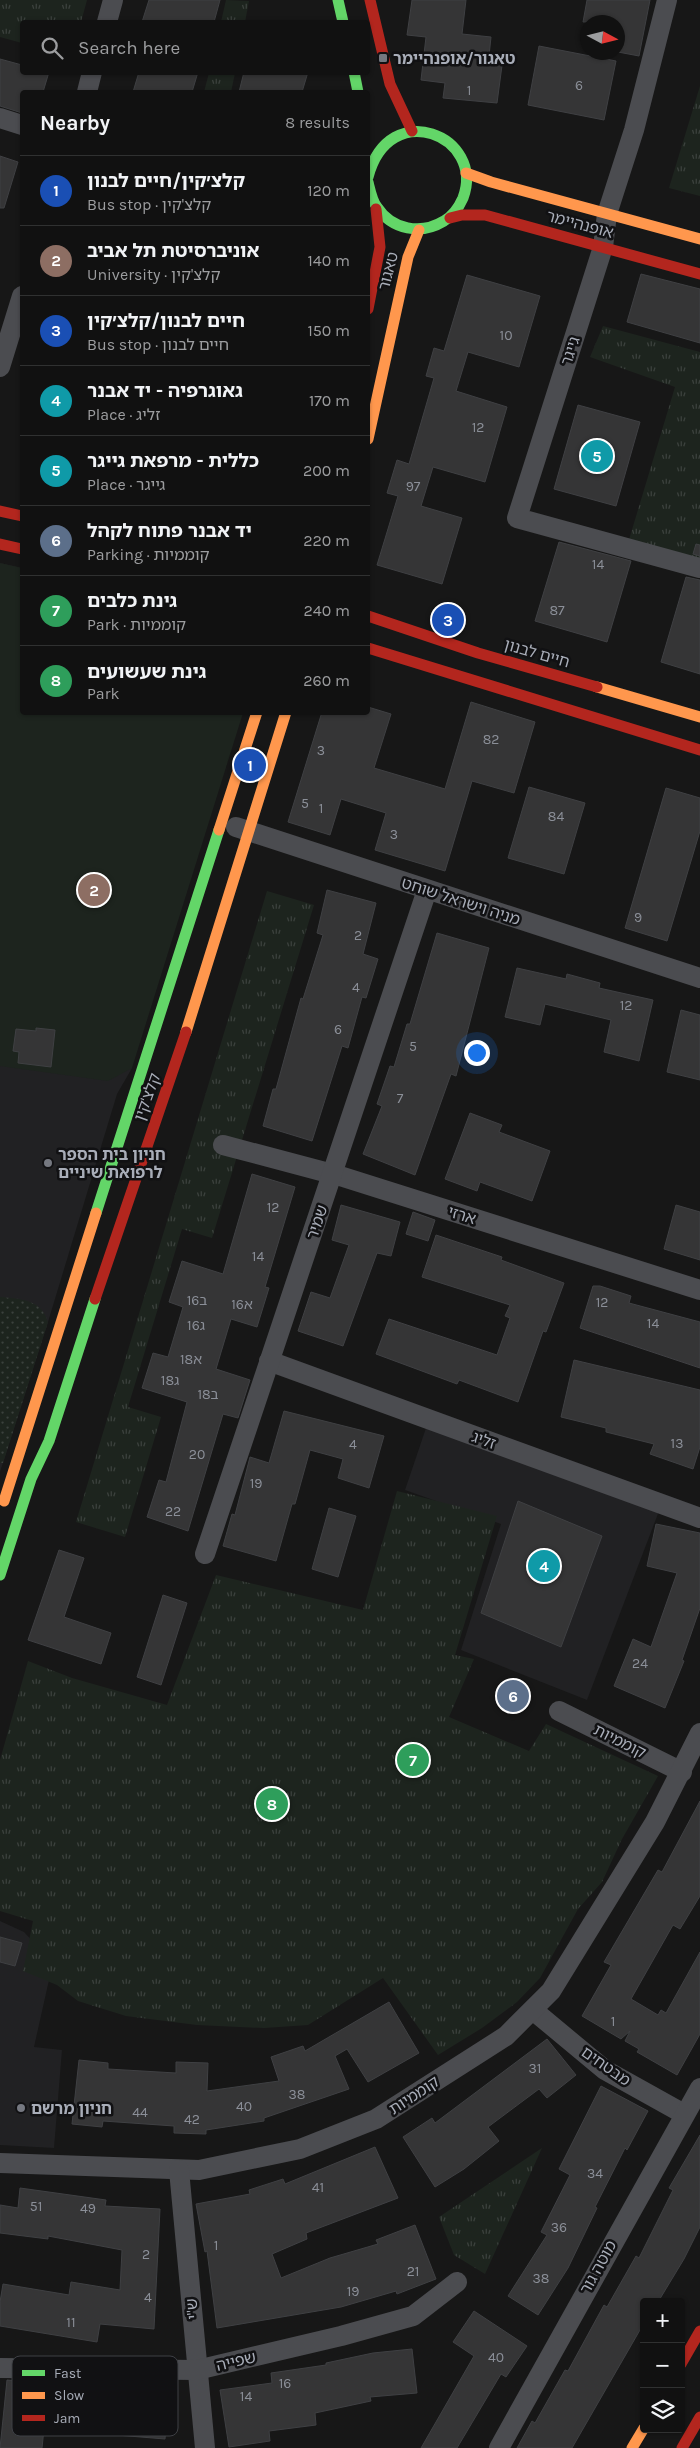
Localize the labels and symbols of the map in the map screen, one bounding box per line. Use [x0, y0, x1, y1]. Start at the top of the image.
north arrow [580, 15, 625, 60]
place label: טאגור/אופנהיימר [393, 49, 515, 68]
marker: טאגור/אופנהיימר [377, 52, 389, 64]
house number: 6 [575, 77, 583, 94]
house number: 1 [467, 82, 471, 99]
street label: אופנהיימר [544, 206, 616, 242]
street label: טאגור [374, 250, 402, 292]
house number: 10 [500, 327, 512, 344]
street label: גייגר [556, 334, 584, 368]
house number: 12 [472, 419, 484, 436]
pin: 5 [581, 437, 613, 475]
house number: 97 [406, 478, 421, 495]
house number: 14 [592, 556, 604, 573]
pin: 3 [432, 601, 464, 639]
house number: 87 [549, 602, 565, 619]
street label: חיים לבנון [502, 635, 572, 671]
house number: 82 [483, 731, 499, 748]
house number: 3 [317, 742, 325, 759]
pin: 1 [234, 746, 266, 784]
house number: 5 [301, 795, 309, 812]
house number: 1 [319, 800, 323, 817]
house number: 84 [548, 808, 564, 825]
house number: 3 [390, 826, 398, 843]
pin: 2 [78, 871, 110, 909]
street label: מניה וישראל שוחט [399, 873, 523, 929]
house number: 9 [634, 909, 642, 926]
house number: 2 [354, 927, 362, 944]
house number: 4 [352, 979, 360, 996]
house number: 12 [620, 997, 632, 1014]
house number: 6 [334, 1021, 342, 1038]
house number: 5 [409, 1038, 417, 1055]
your location [464, 1040, 490, 1066]
street label: קלצ'קין [130, 1071, 164, 1123]
house number: 7 [397, 1090, 404, 1107]
place label: חניון בית הספר לרפואת שיניים [58, 1145, 166, 1182]
marker: חניון בית הספר לרפואת שיניים [42, 1157, 54, 1169]
house number: 12 [267, 1199, 279, 1216]
street label: שמיר [302, 1202, 332, 1242]
street label: ארזי [446, 1202, 478, 1228]
house number: 14 [252, 1248, 264, 1265]
house number: 16ב [187, 1292, 207, 1309]
house number: 12 [596, 1294, 608, 1311]
house number: 16א [231, 1296, 253, 1313]
house number: 14 [647, 1315, 659, 1332]
house number: 16ג [187, 1317, 205, 1334]
house number: 18א [180, 1351, 202, 1368]
house number: 18ג [161, 1372, 179, 1389]
house number: 18ב [197, 1386, 219, 1403]
street label: זליג [469, 1427, 499, 1453]
house number: 13 [671, 1435, 683, 1452]
house number: 4 [349, 1436, 357, 1453]
house number: 20 [189, 1446, 205, 1463]
house number: 19 [250, 1475, 262, 1492]
house number: 22 [165, 1503, 181, 1520]
pin: 4 [528, 1547, 560, 1585]
house number: 24 [632, 1655, 648, 1672]
pin: 6 [497, 1677, 529, 1715]
street label: קוממיות [591, 1720, 649, 1762]
pin: 7 [397, 1741, 429, 1779]
pin: 8 [256, 1785, 288, 1823]
house number: 1 [611, 2013, 615, 2030]
street label: מבטחים [578, 2042, 634, 2090]
house number: 31 [529, 2060, 541, 2077]
street label: קוממיות [385, 2072, 443, 2118]
house number: 38 [289, 2086, 305, 2103]
house number: 40 [236, 2098, 252, 2115]
place label: חניון מרשם [31, 2099, 112, 2118]
marker: חניון מרשם [15, 2102, 27, 2114]
house number: 44 [132, 2104, 148, 2121]
house number: 42 [184, 2111, 200, 2128]
house number: 34 [587, 2165, 603, 2182]
house number: 41 [312, 2179, 324, 2196]
house number: 51 [30, 2198, 42, 2215]
house number: 49 [80, 2200, 96, 2217]
house number: 36 [551, 2219, 567, 2236]
house number: 1 [214, 2237, 218, 2254]
street label: מוטה גור [576, 2237, 620, 2297]
house number: 2 [142, 2246, 150, 2263]
house number: 21 [407, 2263, 419, 2280]
house number: 38 [533, 2270, 549, 2287]
house number: 19 [347, 2283, 359, 2300]
house number: 4 [144, 2289, 152, 2306]
street label: ש"י [182, 2298, 202, 2320]
house number: 11 [66, 2314, 76, 2331]
street label: שפייה [214, 2347, 258, 2375]
house number: 40 [488, 2349, 504, 2366]
legend [12, 2356, 178, 2436]
text: Fast [54, 2365, 81, 2382]
house number: 16 [279, 2375, 291, 2392]
text: Slow [54, 2387, 84, 2404]
house number: 14 [240, 2388, 252, 2405]
text: Jam [54, 2410, 80, 2427]

